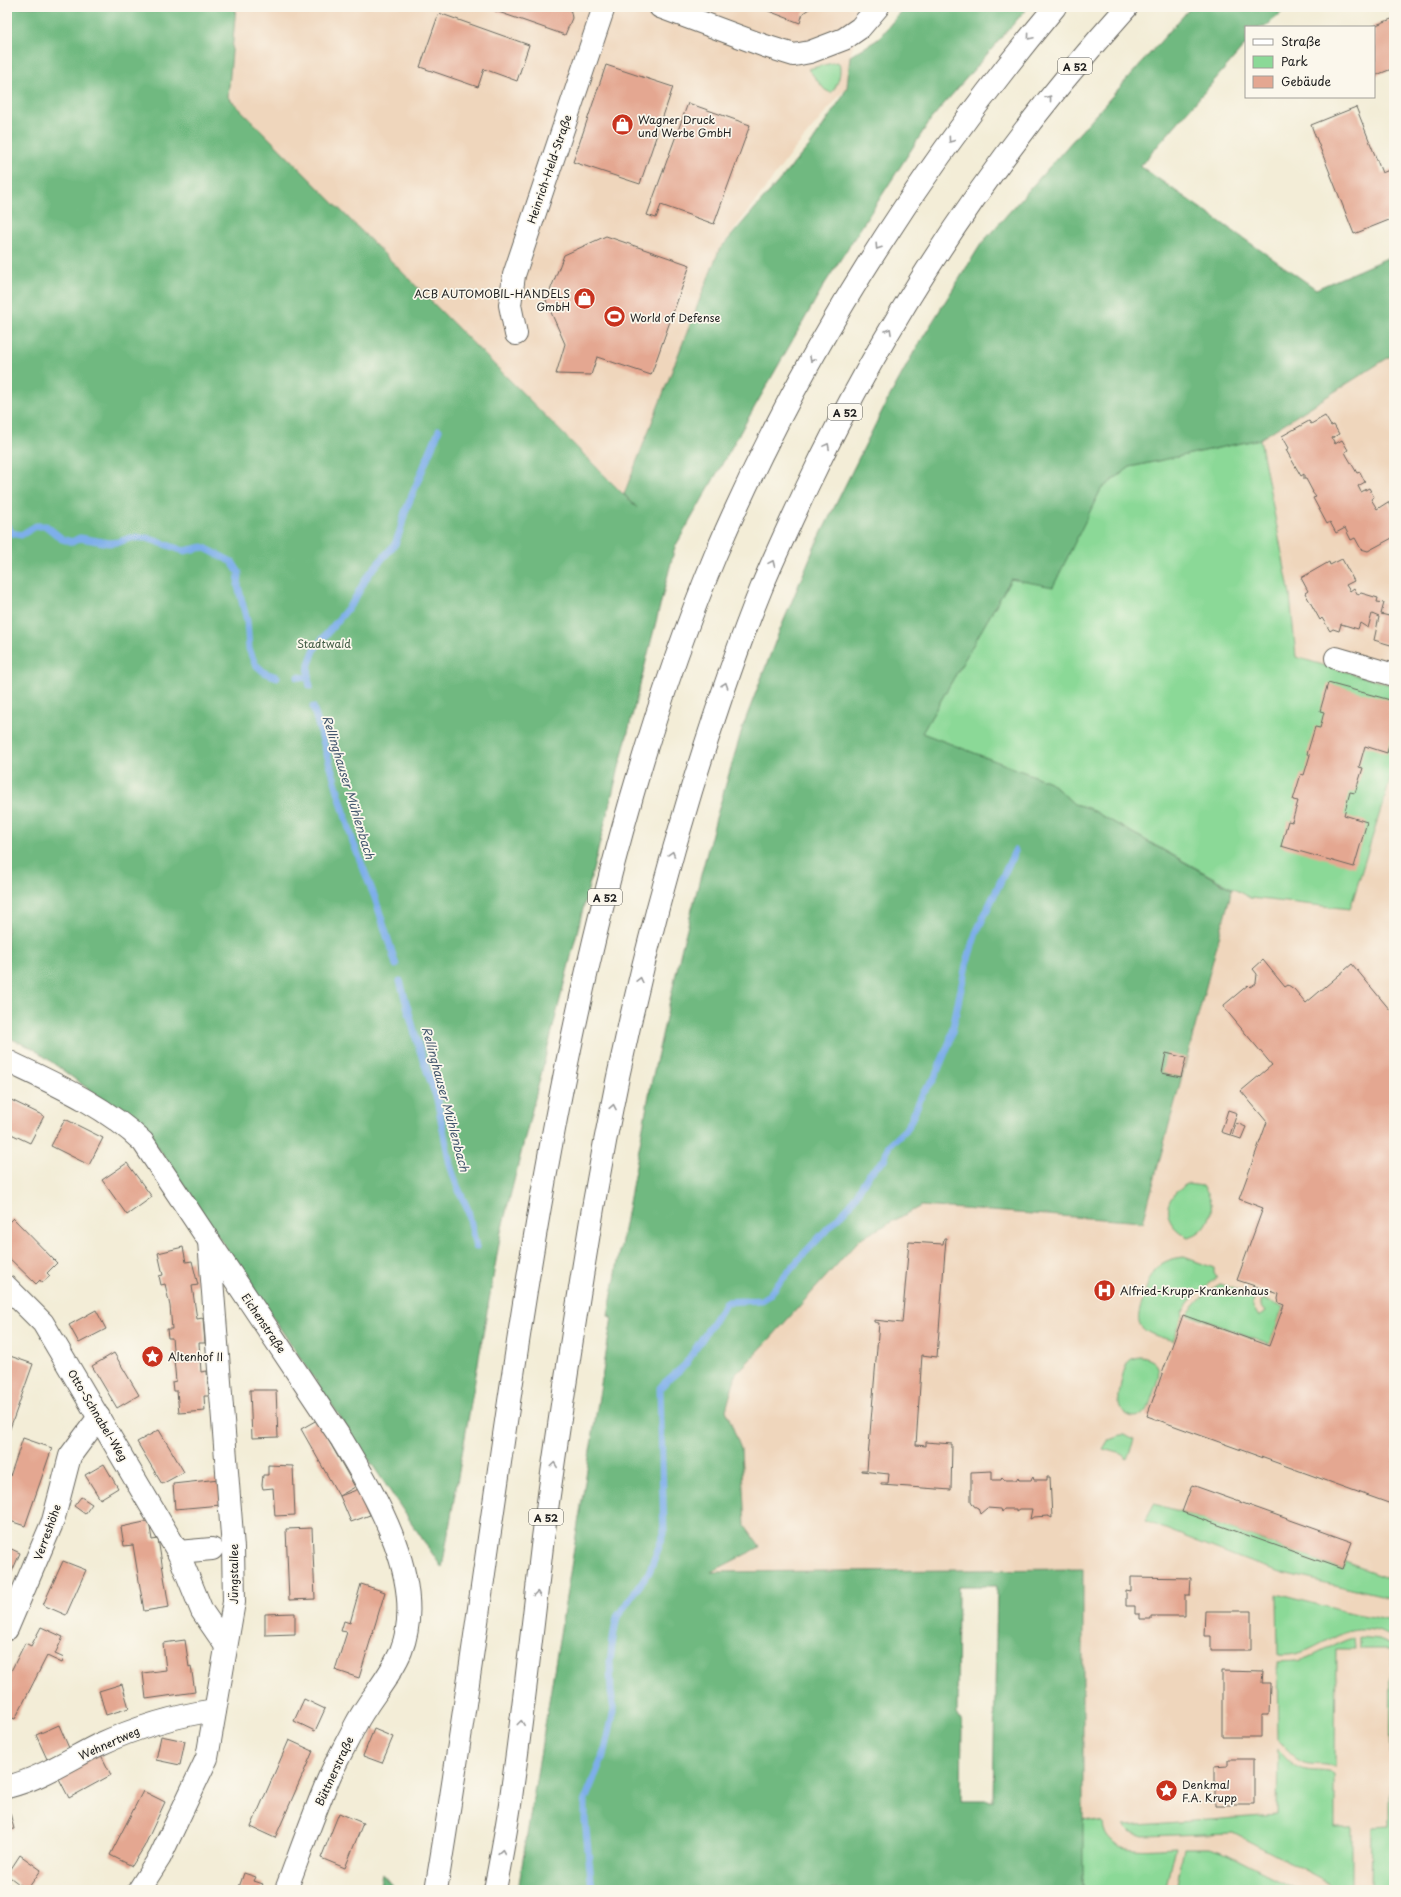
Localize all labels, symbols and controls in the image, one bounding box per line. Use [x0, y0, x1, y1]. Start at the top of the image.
legend [1245, 26, 1375, 98]
one-way arrow [1028, 32, 1035, 40]
text: Straße [1281, 32, 1321, 50]
text: Park [1281, 52, 1308, 70]
road number: A 52 [1058, 58, 1092, 74]
text: Gebäude [1281, 72, 1331, 90]
one-way arrow [1045, 95, 1052, 102]
place label: Wagner Druck und Werbe GmbH [638, 111, 732, 141]
street label: Heinrich-Held-Straße [522, 112, 576, 226]
shop icon: Wagner Druck und Werbe GmbH [610, 112, 636, 138]
one-way arrow [949, 135, 956, 142]
one-way arrow [876, 243, 883, 250]
place label: ACB AUTOMOBIL-HANDELS GmbH [414, 285, 570, 315]
shop icon: ACB AUTOMOBIL-HANDELS GmbH [572, 286, 598, 312]
sports icon: World of Defense [601, 304, 627, 330]
place label: World of Defense [630, 309, 721, 326]
one-way arrow [884, 328, 891, 335]
one-way arrow [809, 355, 816, 362]
road number: A 52 [828, 404, 862, 420]
one-way arrow [822, 442, 830, 450]
one-way arrow [767, 560, 775, 568]
park label: Stadtwald [297, 635, 351, 652]
one-way arrow [720, 681, 729, 688]
water label: Rellinghauser Mühlenbach [319, 713, 380, 862]
one-way arrow [667, 850, 676, 857]
road number: A 52 [588, 889, 622, 905]
one-way arrow [635, 976, 644, 983]
water label: Rellinghauser Mühlenbach [418, 1024, 474, 1175]
one-way arrow [608, 1104, 616, 1110]
hospital icon: Alfried-Krupp-Krankenhaus [1091, 1277, 1117, 1303]
place label: Alfried-Krupp-Krankenhaus [1120, 1282, 1269, 1299]
street label: Eichenstraße [238, 1290, 290, 1356]
place icon: Altenhof II [139, 1343, 165, 1369]
place label: Altenhof II [168, 1348, 223, 1365]
street label: Otto-Schnabel-Weg [64, 1366, 132, 1464]
one-way arrow [549, 1462, 558, 1468]
street label: Verreshöhe [29, 1501, 65, 1562]
road number: A 52 [529, 1509, 563, 1525]
street label: Jüngstallee [225, 1544, 242, 1604]
one-way arrow [532, 1591, 541, 1597]
one-way arrow [516, 1720, 525, 1726]
street label: Wehnertweg [76, 1722, 142, 1764]
street label: Büttnerstraße [310, 1733, 358, 1808]
place label: Denkmal F.A. Krupp [1182, 1776, 1237, 1806]
place icon: Denkmal F.A. Krupp [1154, 1777, 1180, 1803]
one-way arrow [497, 1848, 506, 1855]

